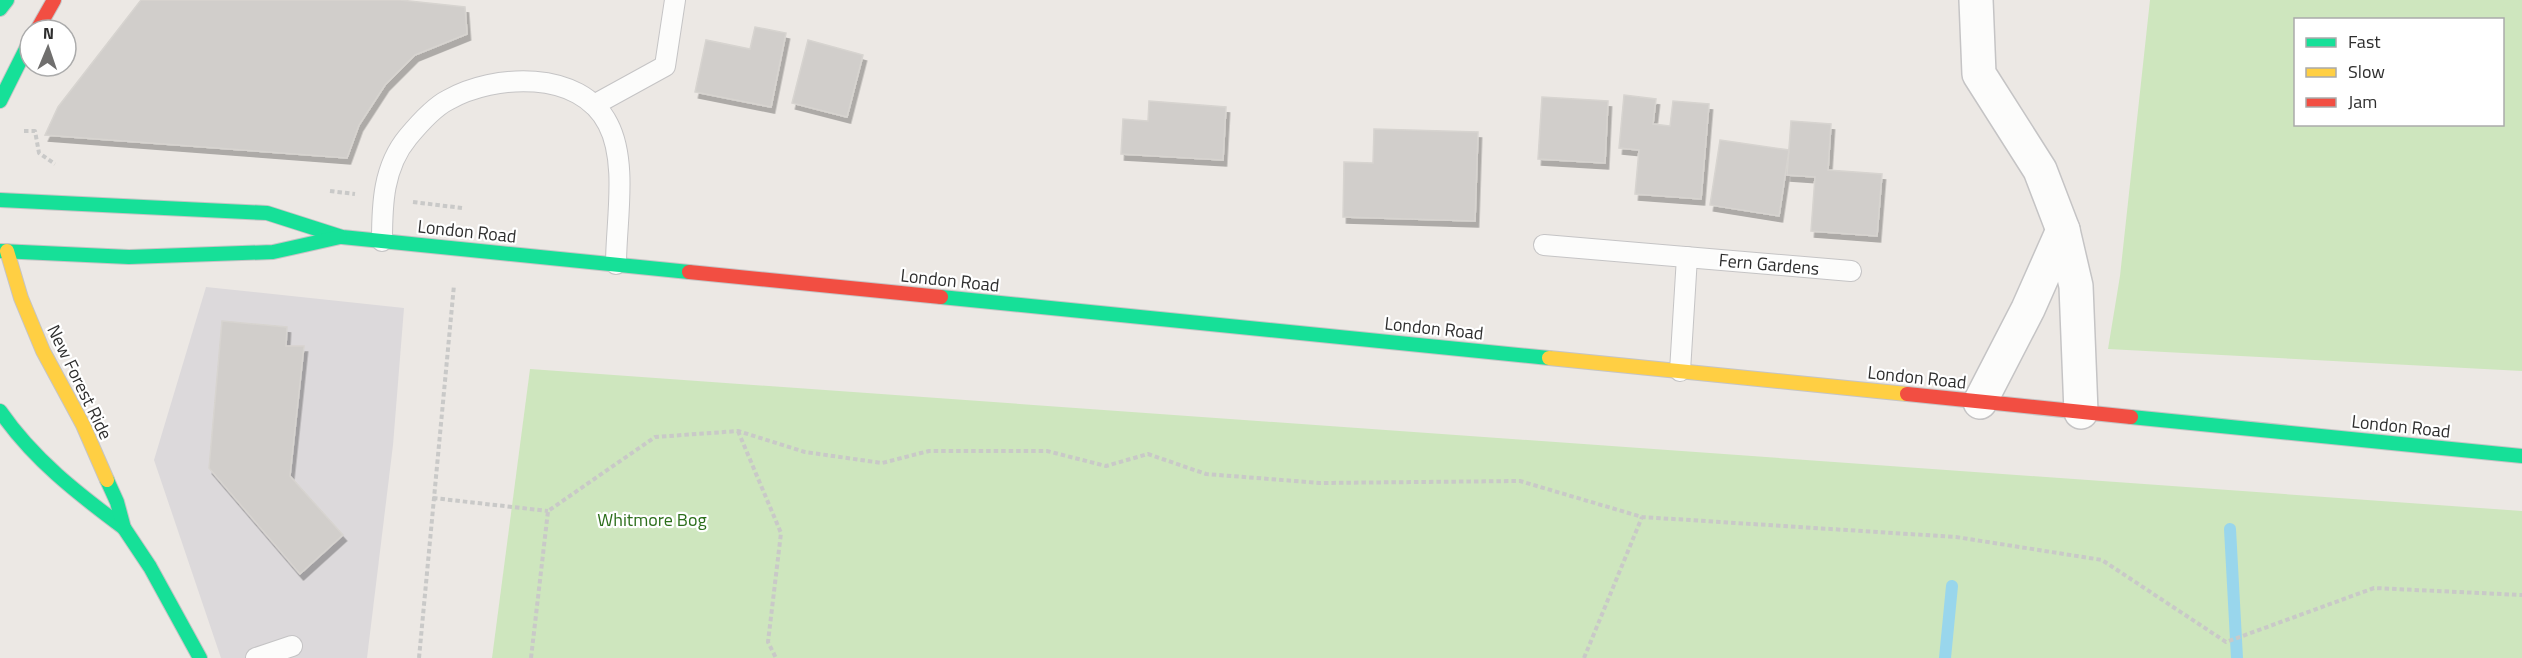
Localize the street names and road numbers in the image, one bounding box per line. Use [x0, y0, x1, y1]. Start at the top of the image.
street label: London Road [416, 212, 518, 250]
street label: Fern Gardens [1718, 246, 1820, 282]
street label: London Road [899, 261, 1001, 299]
street label: London Road [1383, 309, 1485, 347]
street label: New Forest Ride [41, 320, 119, 444]
street label: London Road [1866, 358, 1968, 396]
street label: London Road [2350, 407, 2452, 445]

